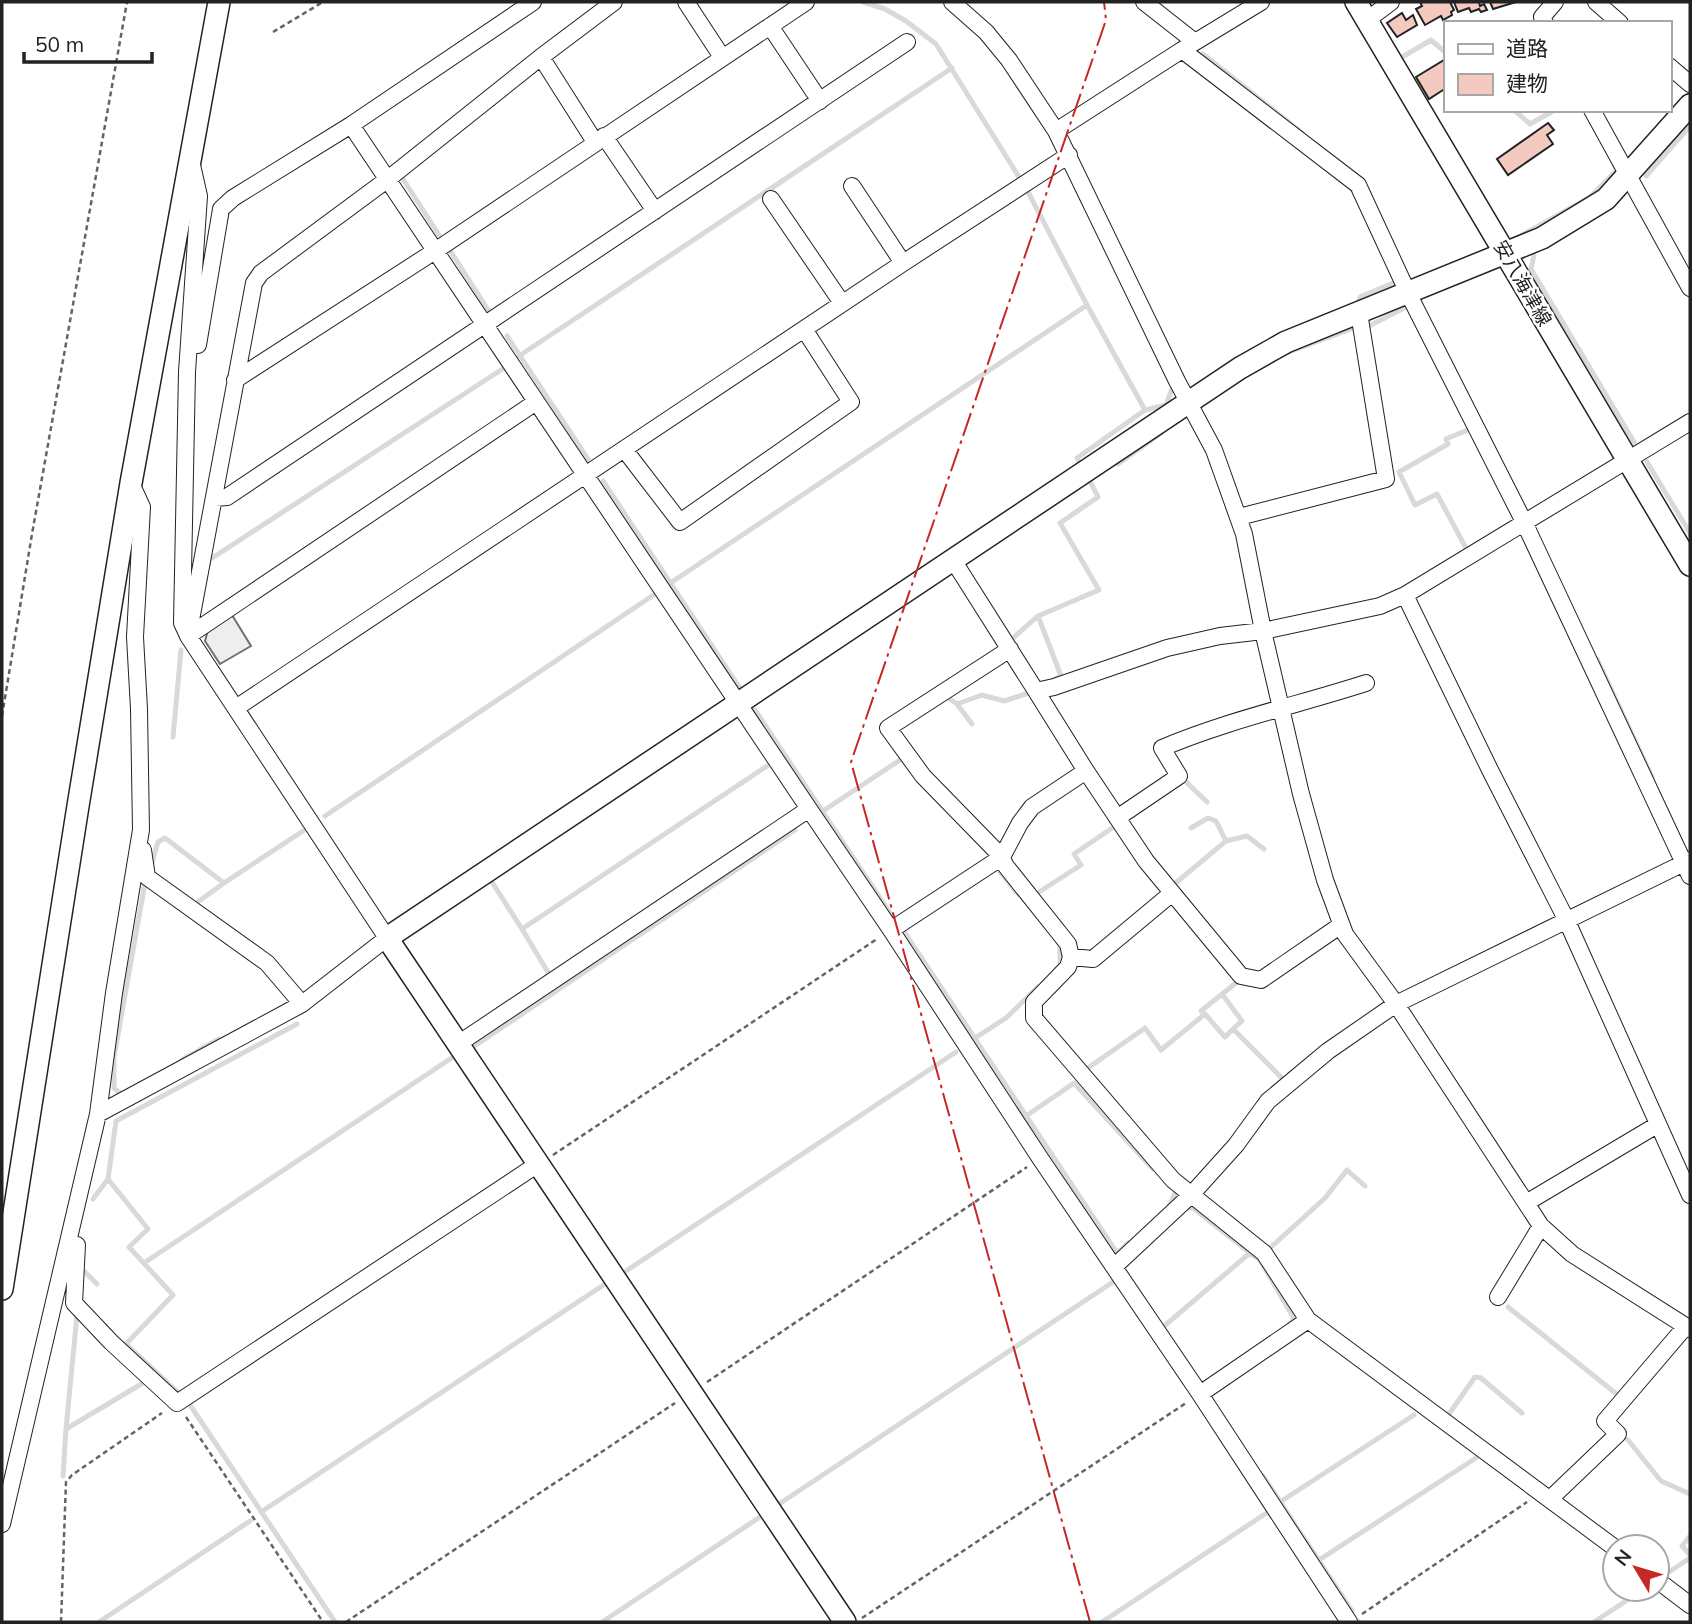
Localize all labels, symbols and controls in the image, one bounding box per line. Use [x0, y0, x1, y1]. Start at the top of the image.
scale bar [24, 21, 152, 65]
legend [1444, 21, 1671, 112]
text: 50 m [35, 31, 84, 57]
text: 道路 [1506, 35, 1548, 61]
text: 建物 [1506, 70, 1548, 96]
street label: 安八海津線 [1489, 236, 1557, 330]
north arrow [1601, 1533, 1671, 1603]
text: N [1609, 1544, 1636, 1571]

